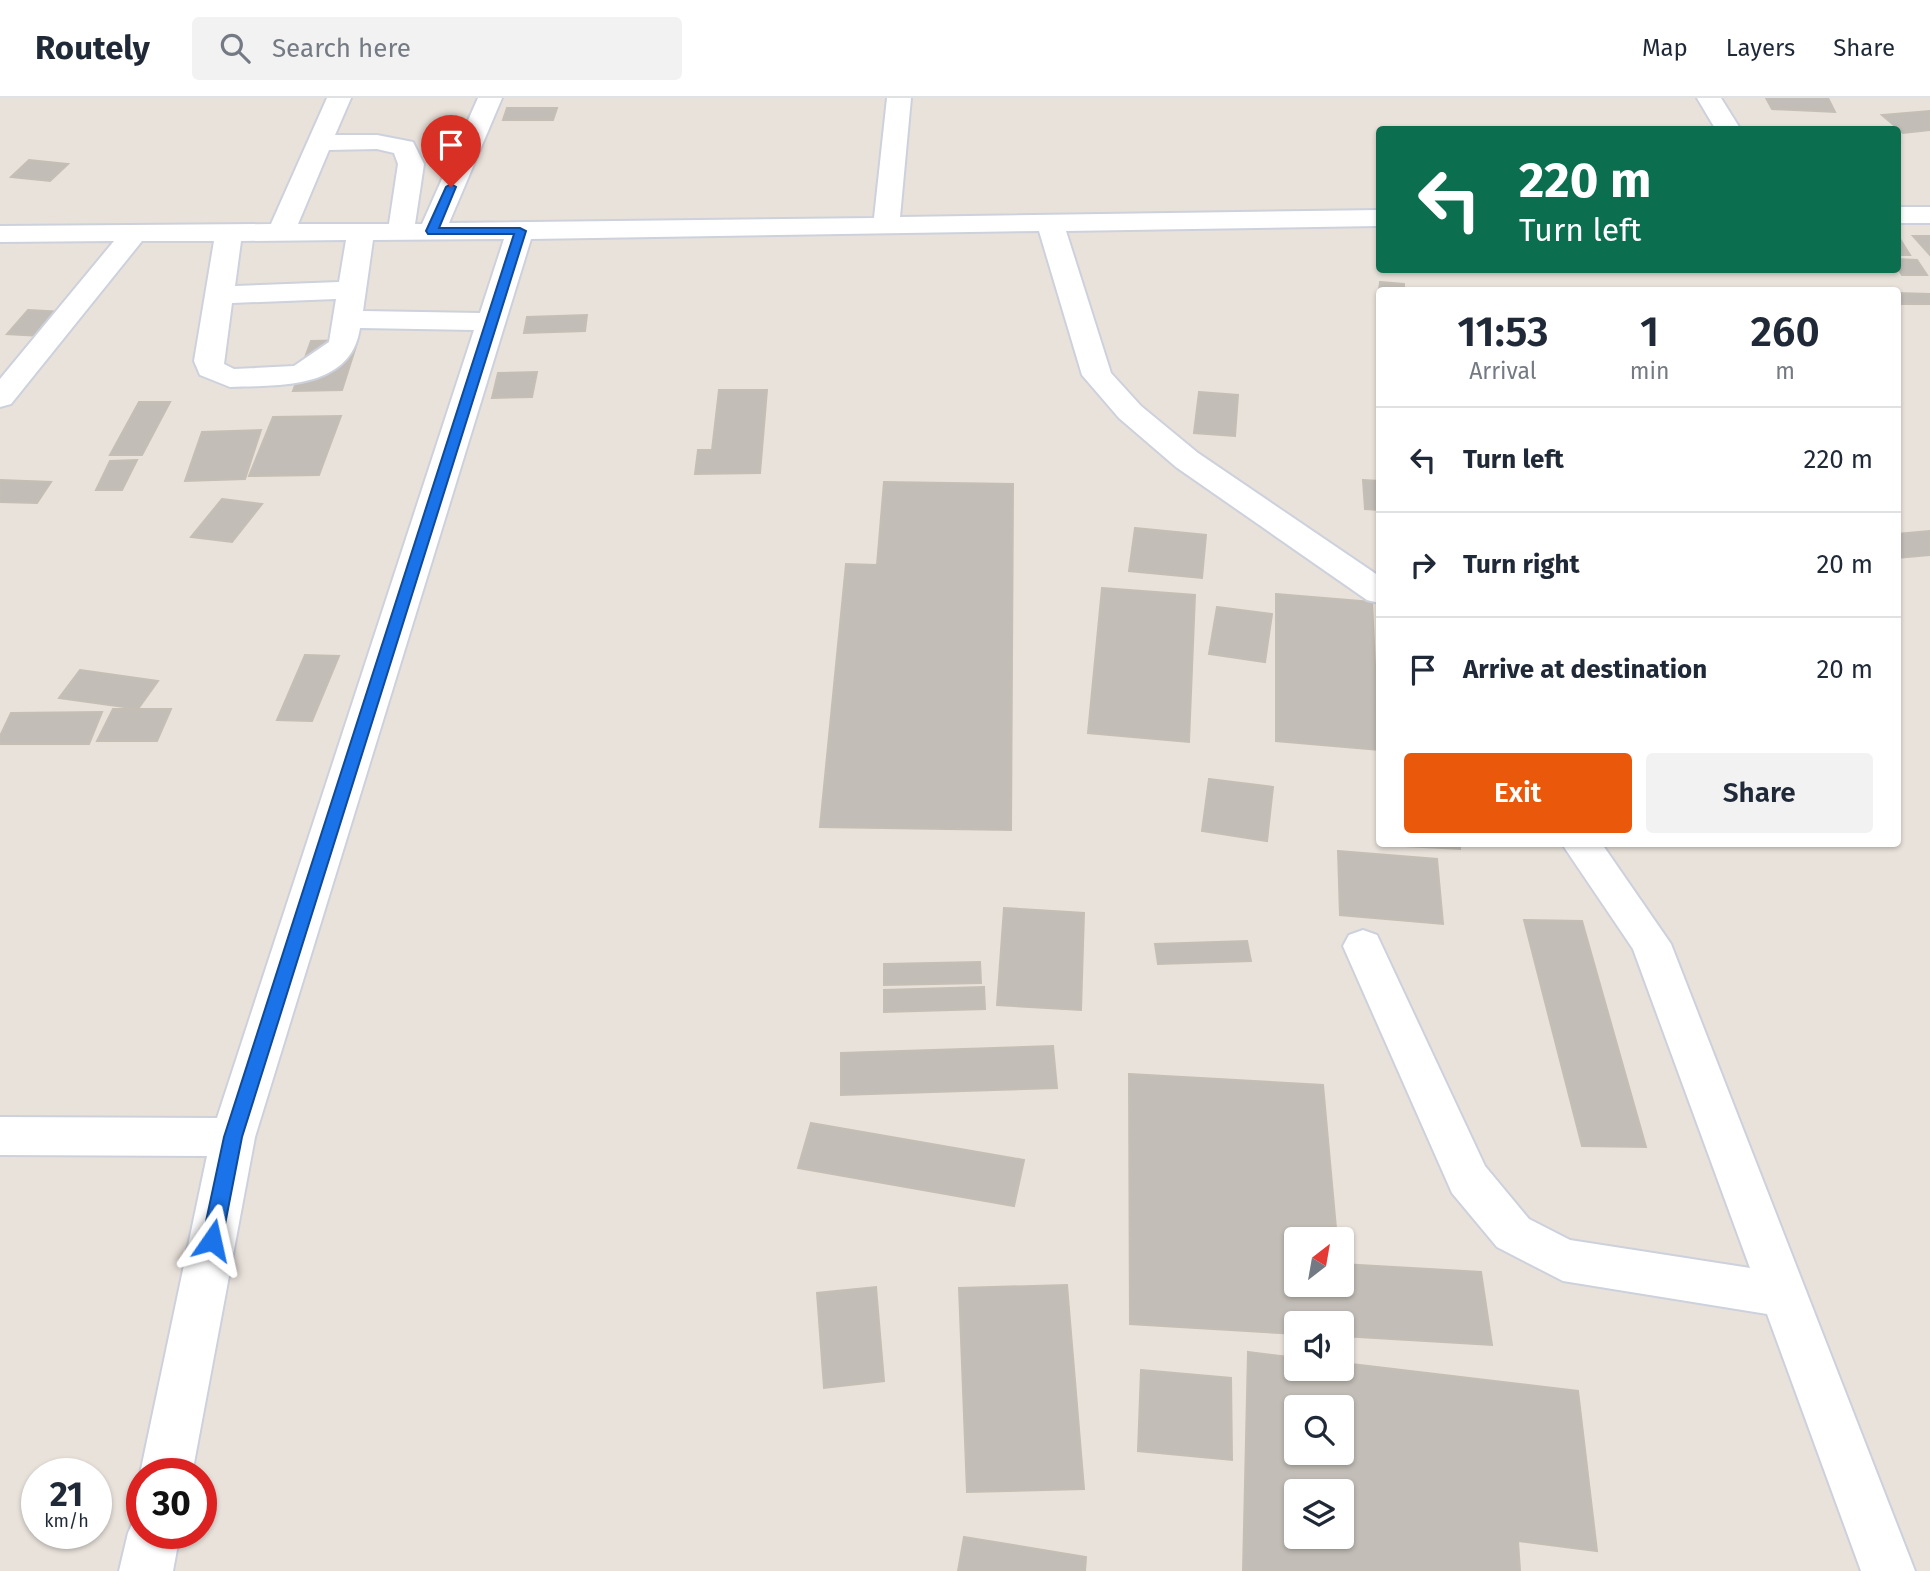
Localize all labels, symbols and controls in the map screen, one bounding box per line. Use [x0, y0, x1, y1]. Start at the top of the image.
search box [192, 17, 682, 80]
text: Routely [35, 28, 150, 68]
icon: search [216, 29, 254, 67]
text: Search here [272, 33, 411, 64]
text: Map [1642, 34, 1688, 62]
text: Layers [1726, 34, 1795, 62]
text: Share [1833, 34, 1895, 62]
pin [421, 115, 481, 187]
icon: arrive [432, 126, 470, 164]
text: 220 m [1519, 151, 1651, 210]
icon: left [1404, 154, 1495, 245]
text: Turn left [1519, 211, 1641, 249]
text: 11:53 [1457, 307, 1549, 357]
text: 1 [1640, 307, 1659, 357]
text: 260 [1751, 307, 1820, 357]
text: Arrival [1469, 357, 1537, 385]
text: min [1630, 357, 1669, 385]
text: m [1775, 357, 1795, 385]
icon: left [1404, 441, 1442, 479]
text: Turn left [1463, 444, 1564, 475]
text: 220 m [1804, 444, 1873, 475]
icon: right [1404, 546, 1442, 584]
text: Turn right [1463, 549, 1580, 580]
text: 20 m [1816, 549, 1873, 580]
icon: arrive [1404, 651, 1442, 689]
text: Arrive at destination [1463, 654, 1707, 685]
text: 20 m [1816, 654, 1873, 685]
button: Exit [1404, 753, 1632, 833]
button: Share [1646, 753, 1873, 833]
position arrow [175, 1203, 249, 1277]
north arrow [1284, 1227, 1354, 1297]
map controls [1284, 1227, 1354, 1549]
button: sound [1284, 1311, 1354, 1381]
button: search [1284, 1395, 1354, 1465]
speed limit sign: 30 [126, 1458, 217, 1549]
text: 21 [50, 1473, 83, 1515]
button: layers [1284, 1479, 1354, 1549]
text: km/h [44, 1510, 89, 1532]

